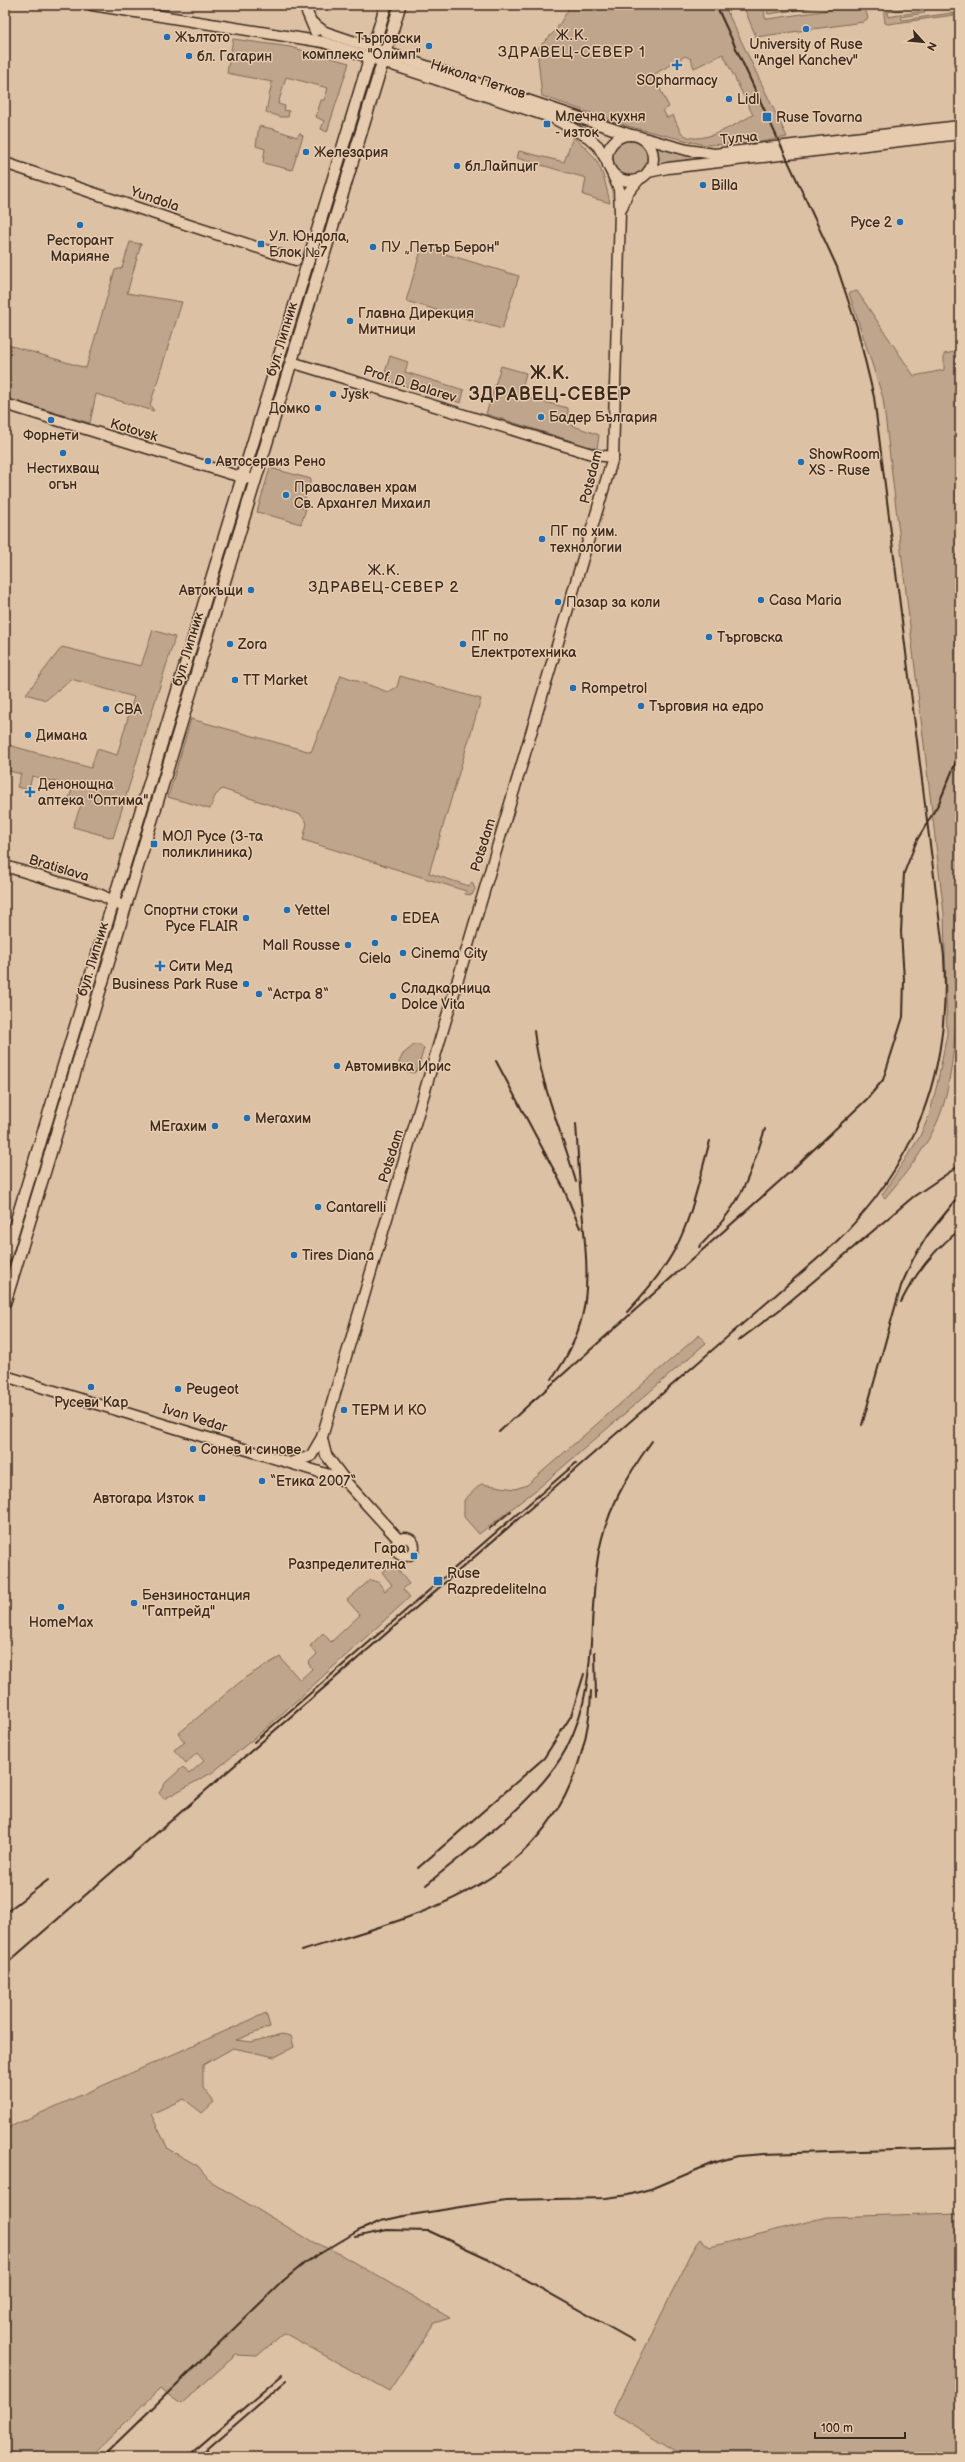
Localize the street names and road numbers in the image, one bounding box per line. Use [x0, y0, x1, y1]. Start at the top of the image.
street label: Никола Петков [428, 56, 528, 103]
street label: Тулча [719, 128, 759, 148]
street label: Yundola [128, 182, 182, 215]
street label: бул. Липник [263, 299, 301, 378]
street label: Prof. D. Balarev [361, 362, 459, 406]
street label: Kotovsk [108, 415, 160, 445]
street label: Potsdam [576, 448, 606, 506]
street label: бул. Липник [169, 609, 207, 688]
street label: Potsdam [467, 816, 499, 874]
street label: Bratislava [27, 851, 91, 885]
street label: бул. Липник [74, 919, 112, 998]
street label: Potsdam [375, 1127, 407, 1185]
street label: Ivan Vedar [161, 1400, 230, 1436]

